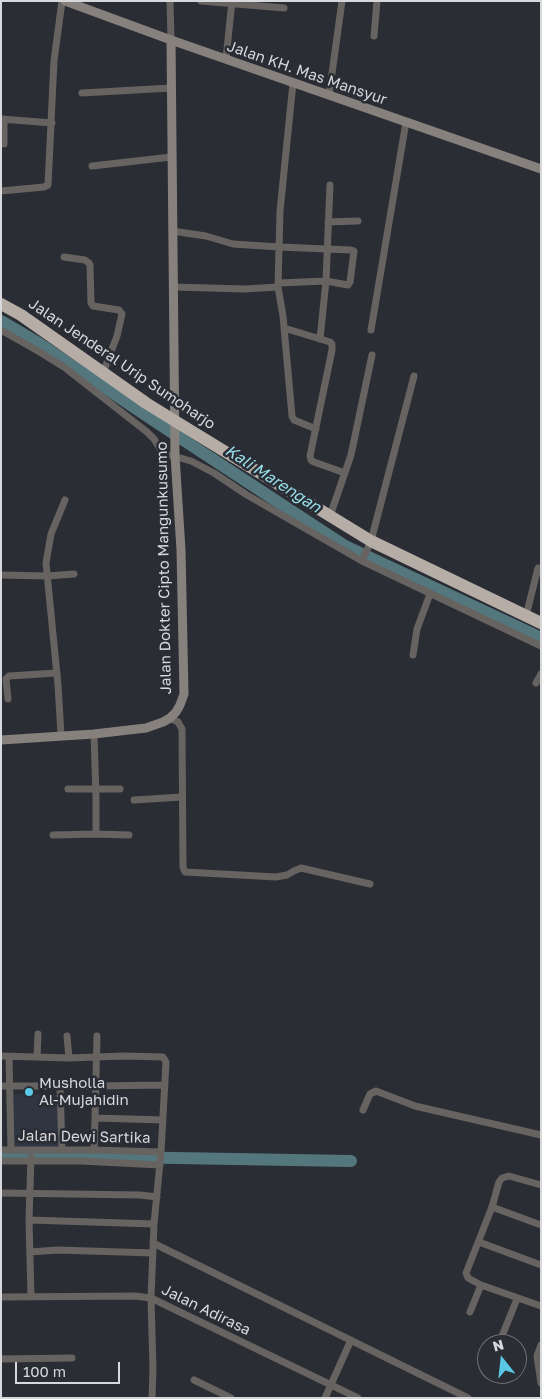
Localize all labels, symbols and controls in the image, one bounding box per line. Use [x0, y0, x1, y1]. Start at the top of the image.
street label: Jalan KH. Mas Mansyur [225, 37, 389, 109]
street label: Jalan Jenderal Urip Sumoharjo [25, 295, 219, 433]
street label: Jalan Dokter Cipto Mangunkusumo [153, 441, 175, 695]
water label: Kali Marengan [222, 441, 324, 517]
place label: Musholla Al-Mujahidin [39, 1074, 129, 1109]
marker: Musholla Al-Mujahidin [23, 1086, 35, 1098]
street label: Jalan Dewi Sartika [17, 1127, 151, 1147]
street label: Jalan Adirasa [159, 1281, 253, 1339]
north arrow [477, 1334, 527, 1384]
text: N [491, 1335, 505, 1355]
scale bar [18, 1352, 122, 1384]
text: 100 m [23, 1362, 66, 1380]

